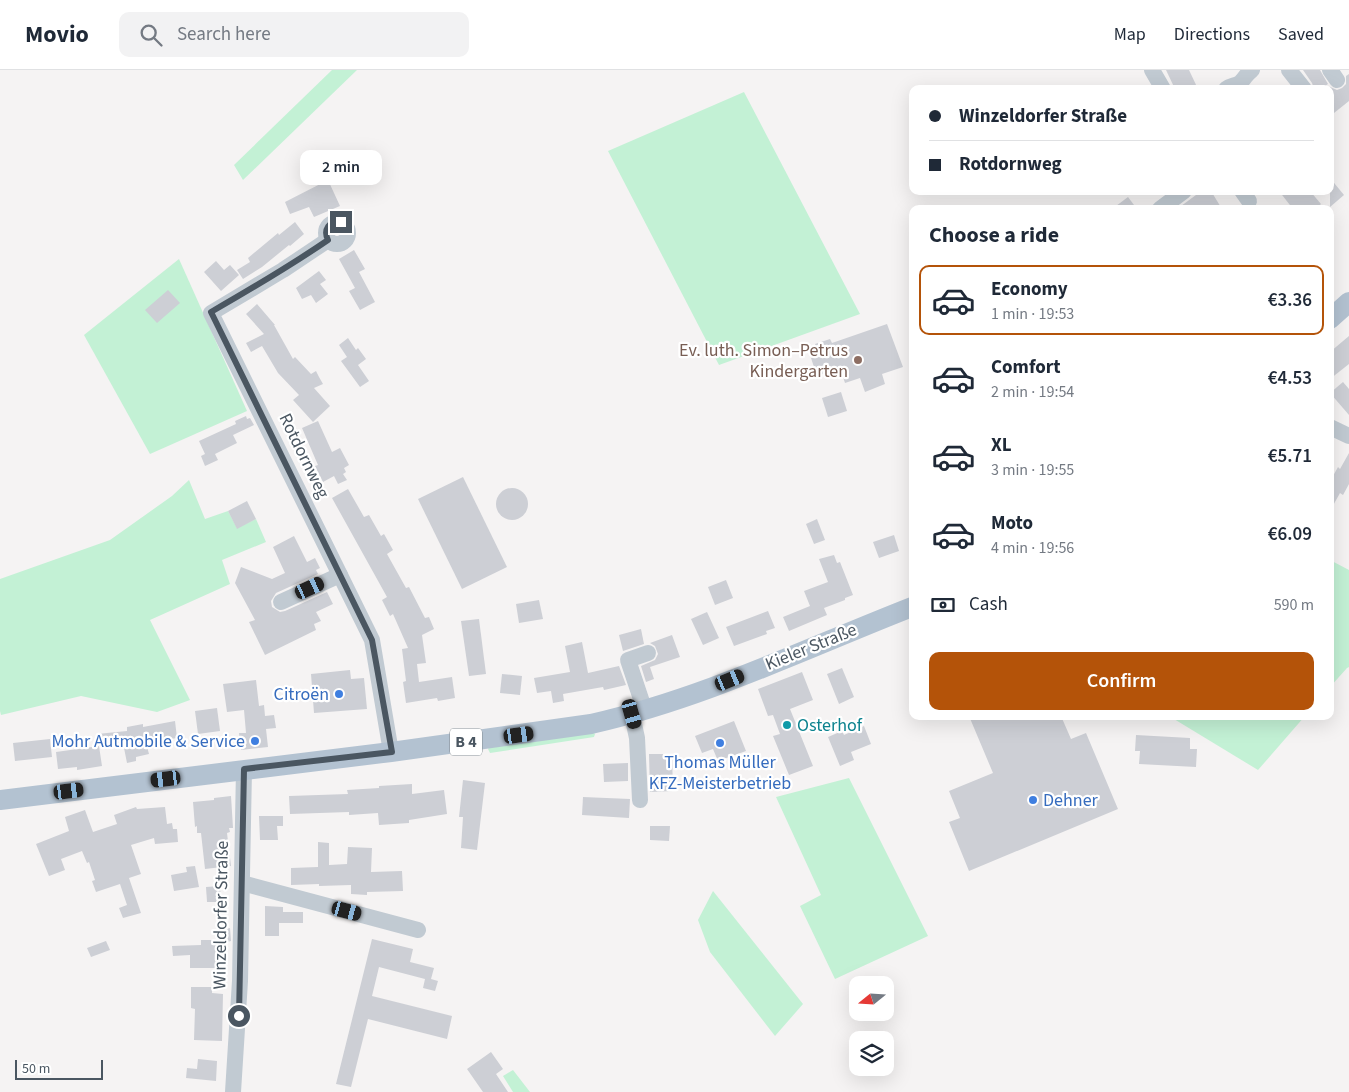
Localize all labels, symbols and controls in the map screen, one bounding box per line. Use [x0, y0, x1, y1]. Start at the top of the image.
search box [119, 12, 469, 57]
text: Movio [25, 17, 89, 52]
icon: search [137, 21, 165, 49]
text: Search here [177, 21, 271, 48]
text: Map [1114, 22, 1146, 47]
text: Directions [1174, 22, 1250, 47]
text: Saved [1278, 22, 1324, 47]
text: Winzeldorfer Straße [959, 103, 1127, 130]
callout: 2 min [300, 150, 382, 184]
text: Rotdornweg [959, 151, 1062, 178]
text: 2 min [322, 156, 360, 178]
route end [330, 211, 352, 233]
text: Choose a ride [929, 219, 1059, 251]
text: Economy [991, 276, 1068, 303]
icon: car [931, 278, 976, 323]
text: €3.36 [1268, 287, 1312, 314]
text: 1 min · 19:53 [991, 303, 1074, 325]
place label: Ev. luth. Simon–Petrus Kindergarten [679, 338, 848, 384]
marker: Ev. luth. Simon–Petrus Kindergarten [852, 354, 864, 366]
text: Comfort [991, 354, 1061, 381]
icon: car [931, 356, 976, 401]
text: €4.53 [1268, 365, 1312, 392]
text: 2 min · 19:54 [991, 381, 1074, 403]
street label: Rotdornweg [273, 409, 335, 503]
text: XL [991, 432, 1012, 459]
icon: car [931, 434, 976, 479]
text: €5.71 [1268, 443, 1312, 470]
text: 3 min · 19:55 [991, 459, 1074, 481]
text: Moto [991, 510, 1033, 537]
icon: car [931, 512, 976, 557]
text: €6.09 [1268, 521, 1312, 548]
text: 4 min · 19:56 [991, 537, 1074, 559]
car [293, 575, 326, 601]
icon: cash [929, 591, 957, 619]
text: Cash [969, 591, 1008, 618]
text: 590 m [1274, 594, 1314, 616]
street label: Kieler Straße [762, 617, 861, 677]
button: Confirm [929, 652, 1314, 710]
car [713, 667, 746, 693]
place label: Citroën [274, 682, 329, 707]
marker: Citroën [333, 688, 345, 700]
car [620, 698, 643, 730]
place label: Osterhof [797, 713, 863, 738]
marker: Osterhof [781, 719, 793, 731]
car [503, 725, 534, 745]
place label: Mohr Autmobile & Service [51, 729, 245, 754]
road number: B 4 [450, 729, 482, 756]
marker: Mohr Autmobile & Service [249, 735, 261, 747]
marker: Thomas Müller KFZ-Meisterbetrieb [714, 737, 726, 749]
place label: Thomas Müller KFZ-Meisterbetrieb [649, 750, 791, 796]
car [150, 770, 181, 788]
car [53, 782, 84, 800]
place label: Dehner [1043, 788, 1099, 813]
marker: Dehner [1027, 794, 1039, 806]
street label: Winzeldorfer Straße [207, 840, 235, 990]
car [330, 900, 363, 922]
north arrow [849, 976, 894, 1021]
map controls [849, 976, 894, 1076]
route start [228, 1005, 250, 1027]
button: layers [849, 1031, 894, 1076]
scale bar [15, 1057, 102, 1080]
text: 50 m [22, 1059, 50, 1079]

